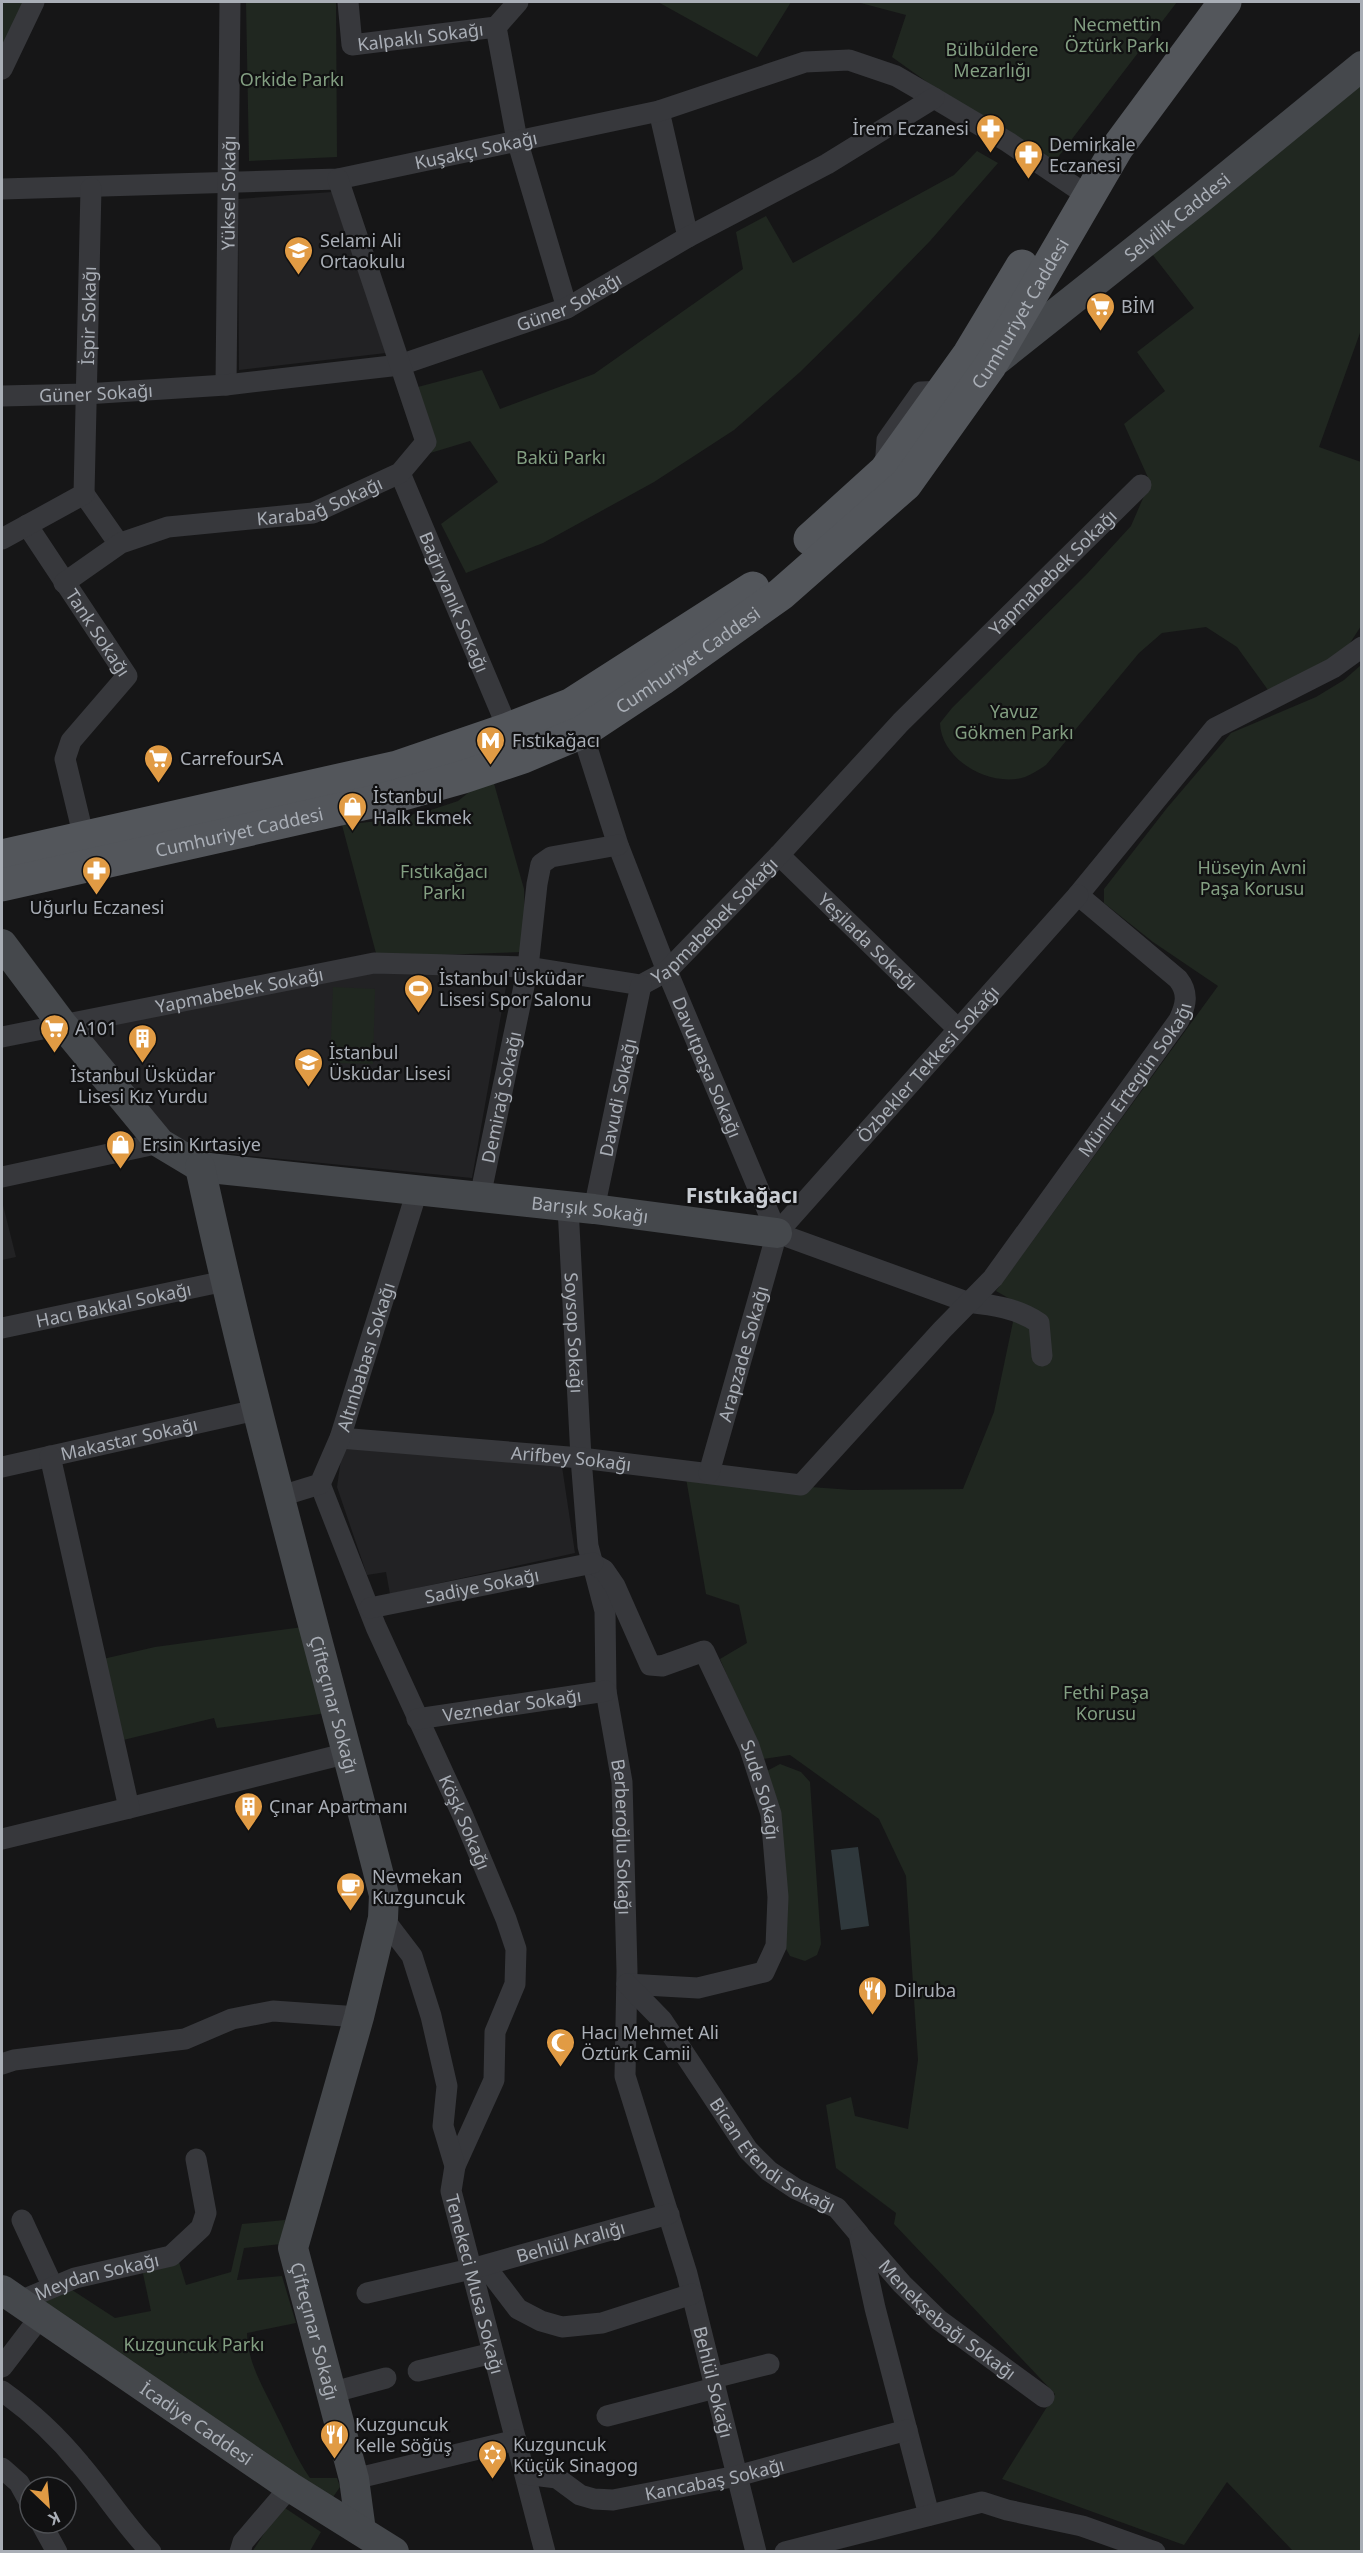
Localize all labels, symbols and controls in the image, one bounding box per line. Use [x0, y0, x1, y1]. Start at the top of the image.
park label: Necmettin Öztürk Parkı [1065, 12, 1169, 57]
street label: Kalpaklı Sokağı [356, 17, 485, 56]
park label: Bülbüldere Mezarlığı [946, 37, 1038, 82]
park label: Orkide Parkı [240, 67, 344, 91]
pharmacy icon: İrem Eczanesi [974, 112, 1006, 154]
place label: İrem Eczanesi [852, 116, 969, 140]
street label: Kuşakçı Sokağı [412, 125, 539, 174]
place label: Demirkale Eczanesi [1049, 132, 1136, 177]
street label: Yüksel Sokağı [215, 135, 241, 251]
pharmacy icon: Demirkale Eczanesi [1012, 138, 1044, 180]
street label: Selvilik Caddesi [1119, 167, 1235, 266]
place label: Selami Ali Ortaokulu [320, 228, 405, 273]
school or university icon: Selami Ali Ortaokulu [283, 234, 315, 276]
street label: Cumhuriyet Caddesi [966, 234, 1074, 393]
street label: İspir Sokağı [75, 266, 101, 365]
street label: Güner Sokağı [513, 267, 626, 336]
supermarket icon: BİM [1084, 290, 1116, 332]
place label: BİM [1121, 294, 1155, 318]
street label: Güner Sokağı [39, 378, 154, 407]
park label: Bakü Parkı [516, 445, 606, 469]
street label: Karabağ Sokağı [255, 471, 386, 530]
street label: Yapmabebek Sokağı [983, 504, 1122, 641]
street label: Bağrıyanık Sokağı [414, 528, 495, 676]
street label: Tank Sokağı [61, 584, 136, 681]
street label: Cumhuriyet Caddesi [611, 601, 765, 719]
park label: Yavuz Gökmen Parkı [954, 699, 1074, 744]
metro station icon: Fıstıkağacı [475, 724, 507, 766]
place label: Fıstıkağacı [512, 728, 600, 752]
supermarket icon: CarrefourSA [143, 742, 175, 784]
place label: CarrefourSA [180, 746, 284, 770]
place label: İstanbul Halk Ekmek [373, 784, 472, 829]
shop icon: İstanbul Halk Ekmek [336, 790, 368, 832]
street label: Cumhuriyet Caddesi [153, 801, 325, 862]
street label: Yapmabebek Sokağı [647, 852, 783, 989]
pharmacy icon: Uğurlu Eczanesi [81, 854, 113, 896]
park label: Hüseyin Avni Paşa Korusu [1198, 855, 1306, 900]
park label: Fıstıkağacı Parkı [400, 859, 488, 904]
street label: Yeşilada Sokağı [813, 888, 923, 995]
place label: Uğurlu Eczanesi [30, 895, 164, 919]
street label: Yapmabebek Sokağı [153, 961, 325, 1018]
place label: İstanbul Üsküdar Lisesi Spor Salonu [439, 966, 592, 1011]
sports icon: İstanbul Üsküdar Lisesi Spor Salonu [402, 972, 434, 1014]
street label: Özbekler Tekkesi Sokağı [851, 980, 1004, 1148]
street label: Davutpaşa Sokağı [667, 993, 748, 1141]
street label: Münir Ertegün Sokağı [1072, 1000, 1197, 1161]
supermarket icon: A101 [38, 1012, 70, 1054]
place label: A101 [75, 1016, 117, 1040]
building icon: İstanbul Üsküdar Lisesi Kız Yurdu [127, 1022, 159, 1064]
street label: Demirağ Sokağı [475, 1029, 526, 1165]
street label: Davudi Sokağı [593, 1036, 641, 1159]
place label: İstanbul Üsküdar Lisesi [329, 1040, 451, 1085]
school or university icon: İstanbul Üsküdar Lisesi [292, 1046, 324, 1088]
place label: İstanbul Üsküdar Lisesi Kız Yurdu [70, 1063, 216, 1108]
shop icon: Ersin Kırtasiye [105, 1128, 137, 1170]
place label: Ersin Kırtasiye [142, 1132, 261, 1156]
district label: Fıstıkağacı [686, 1181, 798, 1209]
street label: Barışık Sokağı [530, 1190, 650, 1228]
street label: Soysop Sokağı [559, 1272, 590, 1394]
street label: Hacı Bakkal Sokağı [34, 1276, 193, 1333]
street label: Altınbabası Sokağı [331, 1279, 400, 1434]
street label: Arapzade Sokağı [712, 1283, 773, 1424]
street label: Makastar Sokağı [58, 1412, 200, 1466]
street label: Arifbey Sokağı [510, 1440, 633, 1476]
street label: Sadiye Sokağı [423, 1562, 541, 1609]
street label: Çifteçınar Sokağı [304, 1633, 364, 1776]
park label: Fethi Paşa Korusu [1063, 1680, 1149, 1725]
street label: Veznedar Sokağı [441, 1683, 583, 1727]
street label: Sude Sokağı [736, 1736, 785, 1841]
street label: Berberoğlu Sokağı [606, 1757, 638, 1915]
street label: Köşk Sokağı [434, 1771, 496, 1873]
building icon: Çınar Apartmanı [232, 1790, 264, 1832]
place label: Çınar Apartmanı [269, 1794, 408, 1818]
place label: Nevmekan Kuzguncuk [372, 1864, 466, 1909]
cafe icon: Nevmekan Kuzguncuk [335, 1870, 367, 1912]
restaurant icon: Dilruba [857, 1974, 889, 2016]
place label: Dilruba [894, 1978, 956, 2002]
place label: Hacı Mehmet Ali Öztürk Camii [581, 2020, 719, 2065]
mosque icon: Hacı Mehmet Ali Öztürk Camii [544, 2026, 576, 2068]
street label: Bican Efendi Sokağı [705, 2093, 839, 2218]
street label: Tenekeci Musa Sokağı [440, 2191, 510, 2377]
street label: Behlül Aralığı [513, 2215, 628, 2268]
street label: Meydan Sokağı [31, 2247, 161, 2306]
street label: Menekşebağı Sokağı [874, 2254, 1021, 2385]
street label: Çifteçınar Sokağı [285, 2259, 345, 2403]
street label: Behlül Sokağı [688, 2324, 739, 2440]
park label: Kuzguncuk Parkı [124, 2332, 264, 2356]
street label: İcadiye Caddesi [136, 2376, 258, 2470]
place label: Kuzguncuk Kelle Söğüş [355, 2412, 452, 2457]
restaurant icon: Kuzguncuk Kelle Söğüş [318, 2418, 350, 2460]
place label: Kuzguncuk Küçük Sinagog [513, 2432, 638, 2477]
synagogue icon: Kuzguncuk Küçük Sinagog [476, 2438, 508, 2480]
street label: Kancabaş Sokağı [643, 2452, 787, 2506]
north arrow [18, 2475, 78, 2535]
text: K [45, 2506, 64, 2531]

